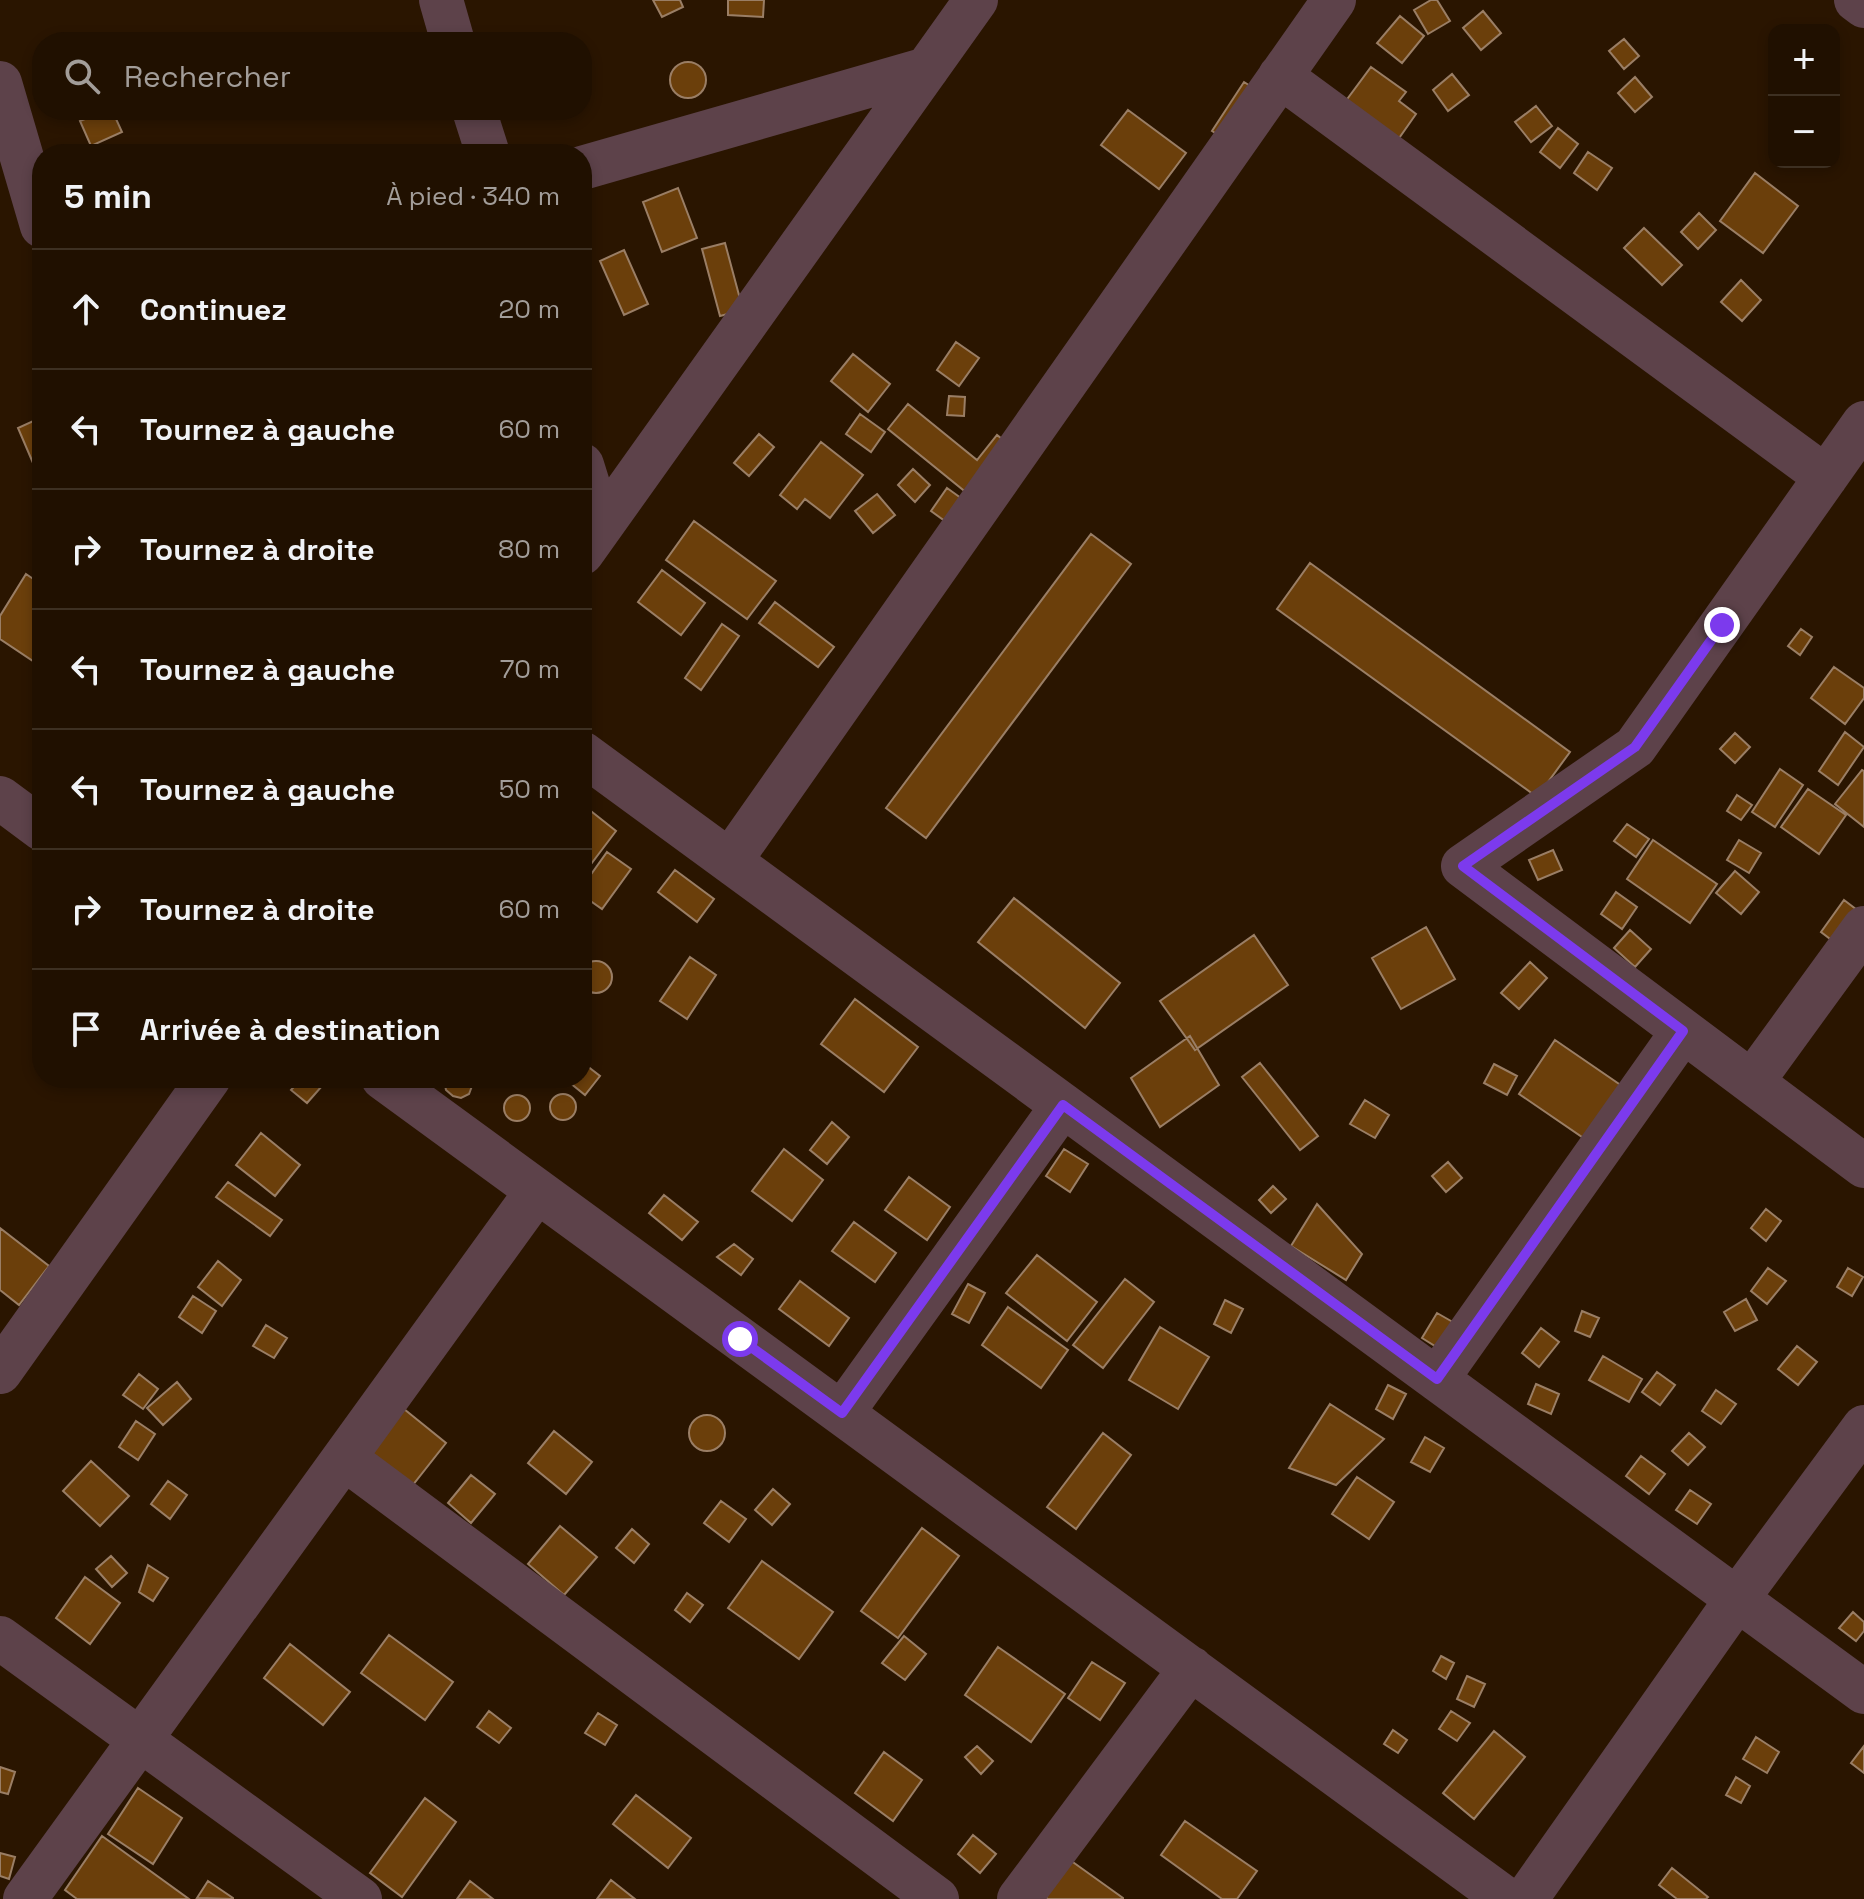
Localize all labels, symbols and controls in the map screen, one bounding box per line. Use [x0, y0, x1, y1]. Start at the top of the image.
map controls [1768, 24, 1840, 168]
button: + [1768, 24, 1840, 96]
search box [32, 32, 592, 120]
icon: search [60, 54, 104, 98]
text: Rechercher [124, 57, 291, 96]
button: − [1768, 96, 1840, 168]
text: 5 min [64, 175, 152, 218]
text: À pied · 340 m [386, 179, 560, 213]
icon: ahead [64, 287, 108, 331]
text: Continuez [140, 290, 287, 329]
text: 20 m [499, 292, 560, 326]
icon: left [64, 407, 108, 451]
text: Tournez à gauche [140, 410, 395, 449]
text: 60 m [498, 412, 560, 446]
icon: right [64, 527, 108, 571]
text: Tournez à droite [140, 530, 374, 569]
text: 80 m [498, 532, 560, 566]
route end [1704, 607, 1740, 643]
icon: left [64, 647, 108, 691]
text: Tournez à gauche [140, 650, 395, 689]
text: 70 m [500, 652, 560, 686]
icon: left [64, 767, 108, 811]
text: Tournez à gauche [140, 770, 395, 809]
text: 50 m [499, 772, 560, 806]
icon: right [64, 887, 108, 931]
text: Tournez à droite [140, 890, 374, 929]
text: 60 m [498, 892, 560, 926]
icon: arrive [64, 1007, 108, 1051]
text: Arrivée à destination [140, 1010, 441, 1049]
route start [722, 1321, 758, 1357]

